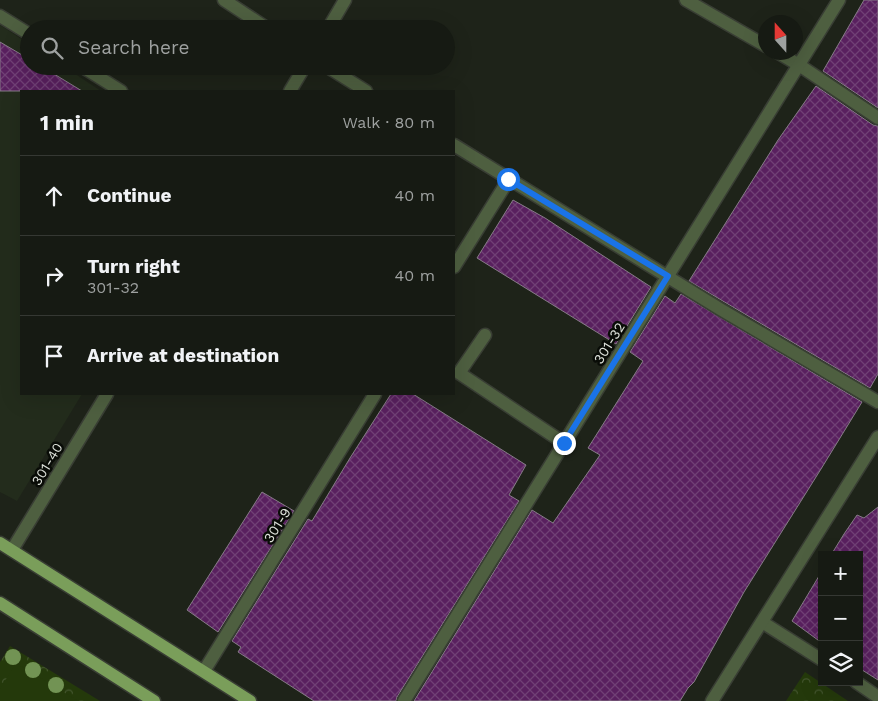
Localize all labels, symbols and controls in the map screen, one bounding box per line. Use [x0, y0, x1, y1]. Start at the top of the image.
north arrow [758, 15, 803, 60]
search box [20, 20, 455, 75]
icon: search [38, 34, 66, 62]
text: Search here [78, 36, 189, 59]
text: 1 min [40, 110, 94, 135]
text: Walk · 80 m [343, 113, 435, 132]
route start [497, 168, 520, 191]
icon: ahead [40, 182, 68, 210]
text: Continue [87, 184, 171, 207]
text: 40 m [395, 186, 435, 205]
text: Turn right [87, 255, 180, 278]
icon: right [40, 262, 68, 290]
text: 40 m [395, 266, 435, 285]
text: 301-32 [87, 278, 139, 297]
street label: 301-32 [590, 319, 628, 367]
icon: arrive [40, 342, 68, 370]
text: Arrive at destination [87, 344, 279, 367]
route end [553, 432, 576, 455]
street label: 301-40 [28, 440, 66, 488]
street label: 301-9 [260, 505, 294, 545]
map controls [818, 551, 863, 686]
button: + [818, 551, 863, 596]
button: − [818, 596, 863, 641]
button: layers [818, 641, 863, 686]

